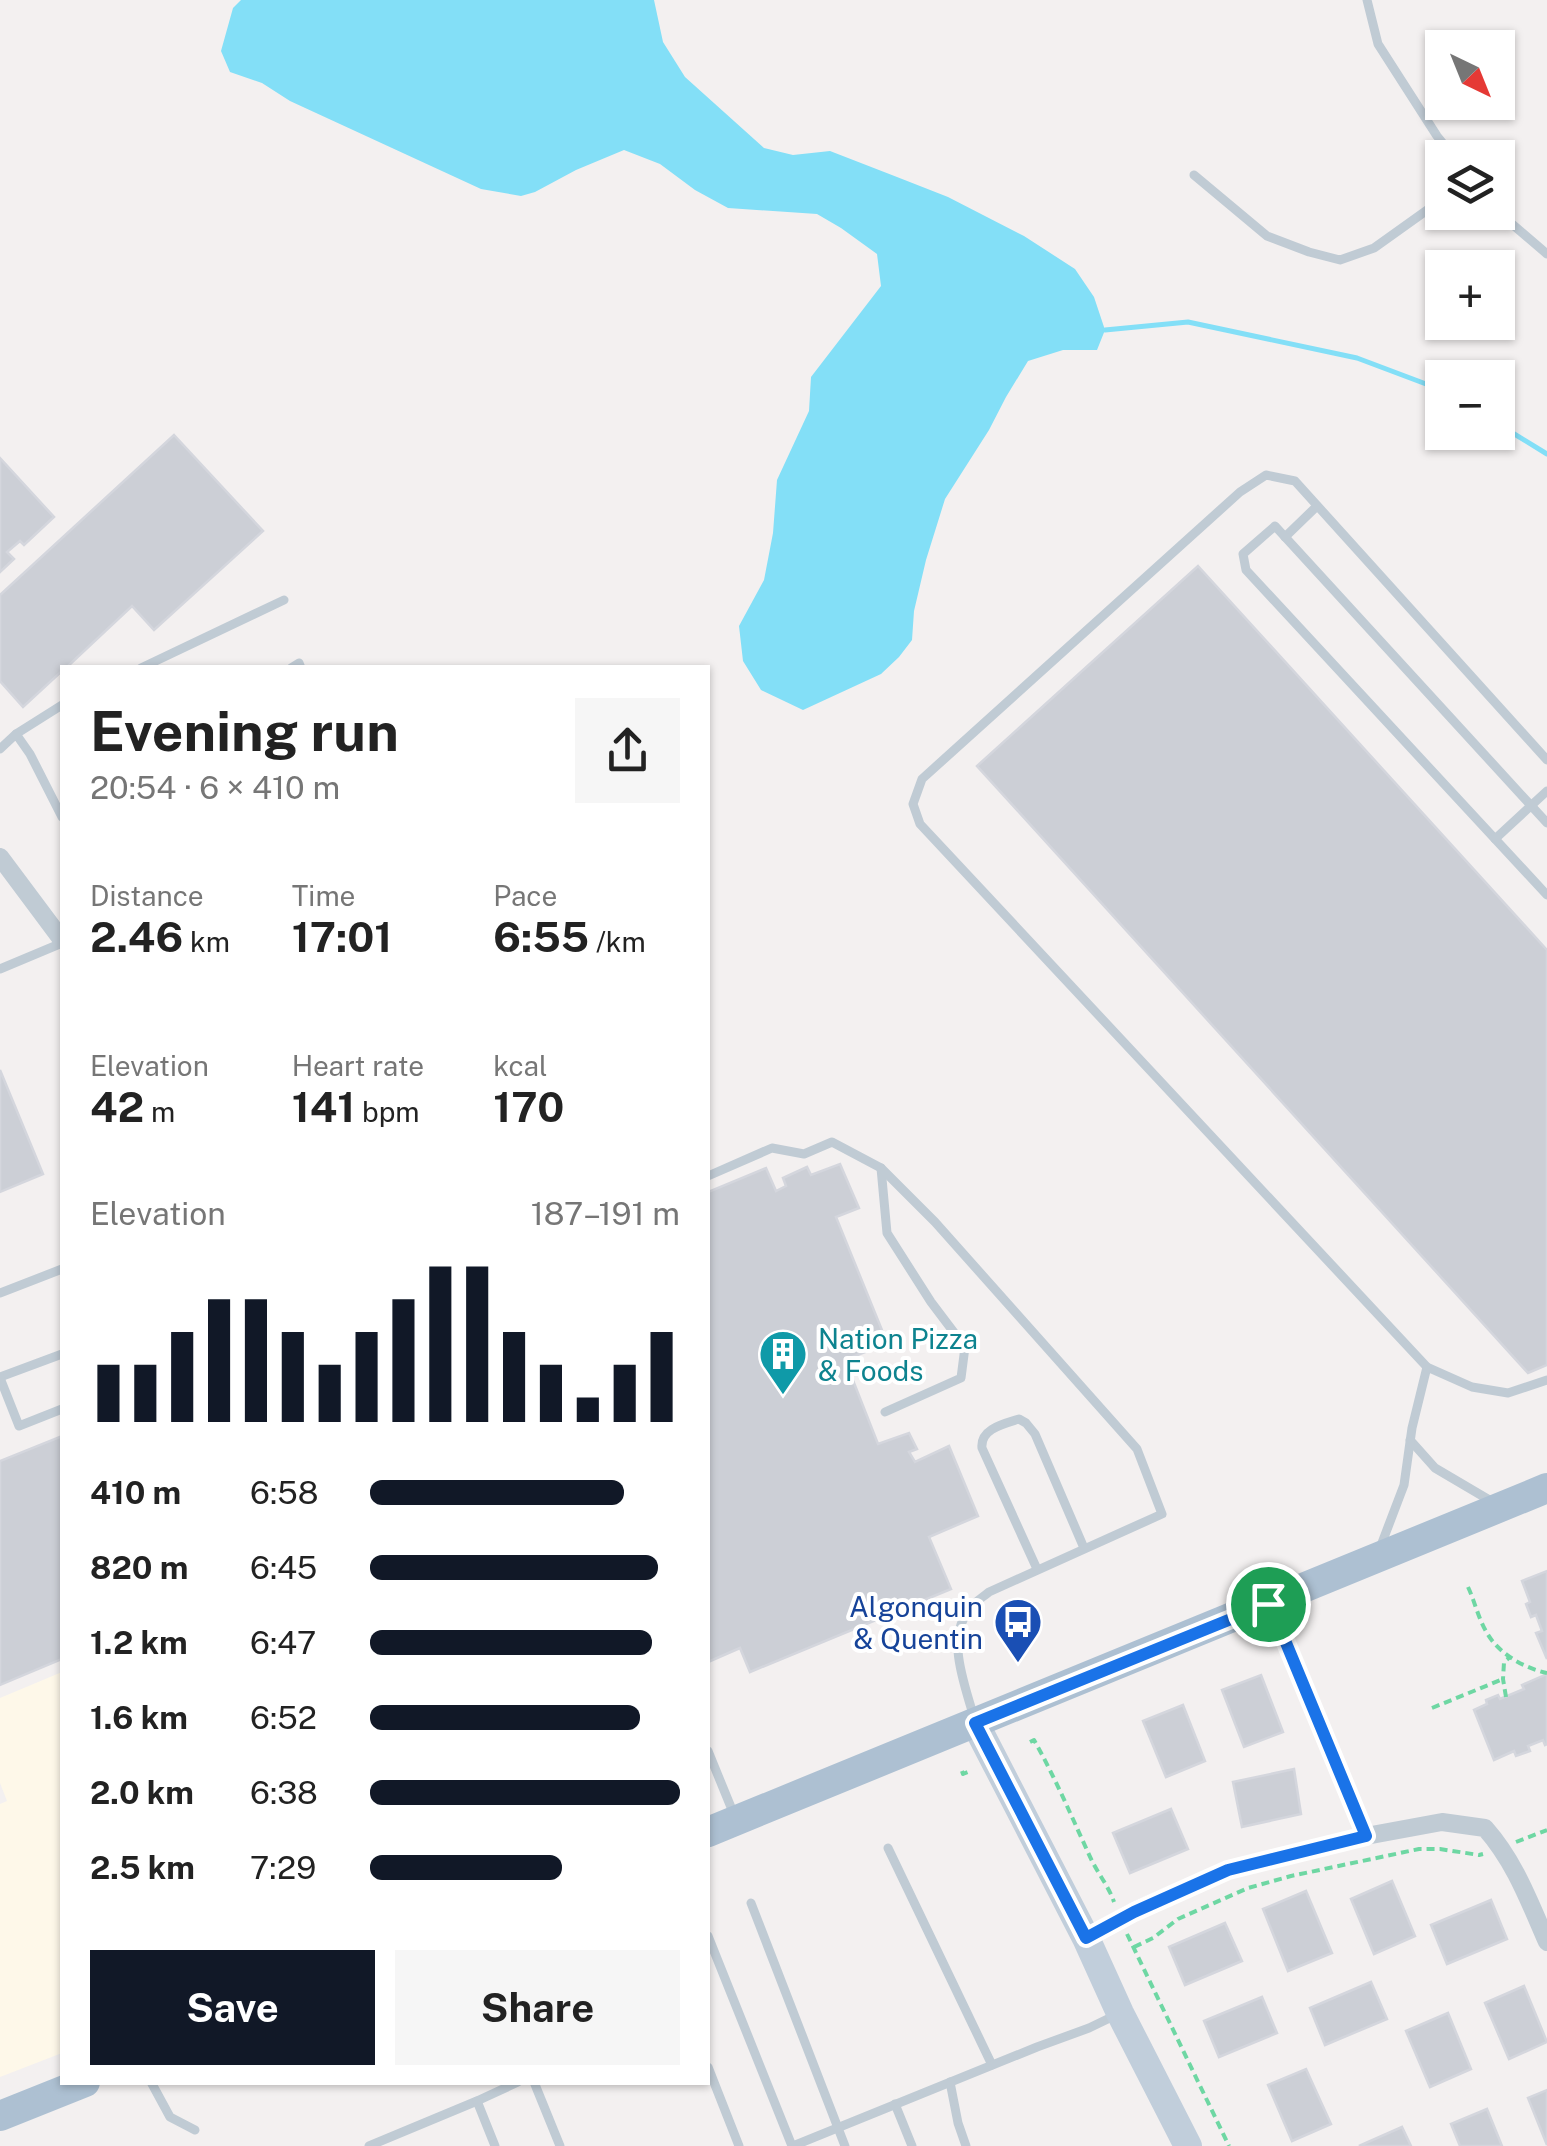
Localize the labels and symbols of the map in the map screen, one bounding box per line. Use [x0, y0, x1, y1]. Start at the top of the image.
north arrow [1425, 30, 1515, 120]
place label: Nation Pizza & Foods [818, 1322, 978, 1387]
building icon: Nation Pizza & Foods [757, 1328, 809, 1396]
pin [1226, 1562, 1311, 1647]
place label: Algonquin & Quentin [849, 1590, 983, 1655]
bus stop icon: Algonquin & Quentin [992, 1596, 1044, 1664]

